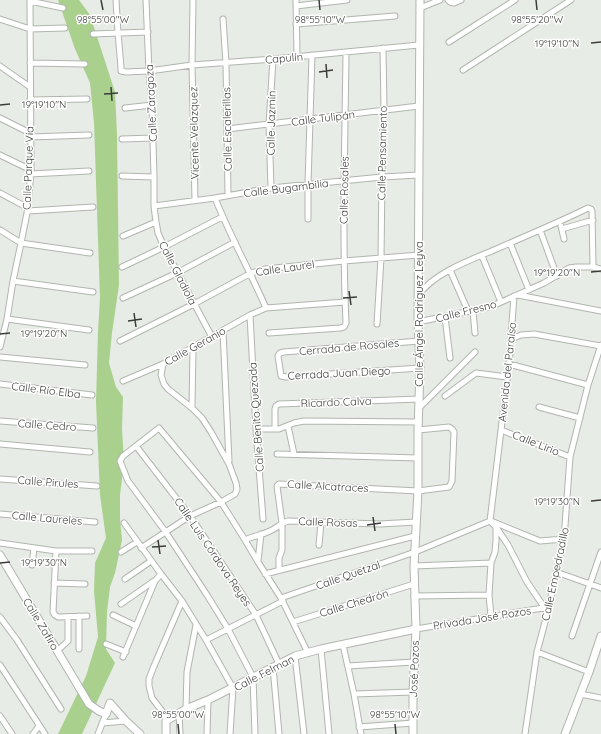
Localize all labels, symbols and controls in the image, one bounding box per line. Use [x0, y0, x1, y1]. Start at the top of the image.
text: 98°55'00"W [77, 13, 130, 26]
text: 98°55'10"W [295, 13, 345, 26]
text: 98°55'20"W [511, 13, 563, 26]
text: 19°19'10"N [535, 37, 579, 50]
street label: Capulín [264, 49, 304, 67]
street label: Calle Zaragoza [142, 64, 160, 142]
street label: Vicente Velázquez [186, 86, 202, 180]
street label: Calle Escalerillas [219, 87, 235, 171]
street label: Calle Jazmín [263, 90, 279, 156]
text: 19°19'10"N [22, 98, 66, 111]
street label: Calle Pensamiento [374, 105, 390, 200]
street label: Calle Tulipán [290, 107, 356, 129]
street label: Calle Parque Vía [20, 126, 36, 210]
street label: Calle Rosales [336, 156, 352, 224]
street label: Calle Bugambilia [243, 176, 329, 200]
street label: Calle Gladiola [156, 239, 200, 307]
street label: Calle Ángel Rodríguez Leyva [412, 241, 426, 387]
street label: Calle Laurel [255, 257, 315, 279]
text: 19°19'20"N [534, 266, 580, 279]
street label: Calle Fresno [434, 297, 498, 325]
street label: Avenida del Paraíso [495, 321, 519, 423]
street label: Calle Geranio [162, 323, 228, 369]
text: 19°19'20"N [21, 327, 67, 340]
street label: Cerrada de Rosales [298, 336, 400, 358]
street label: Calle Benito Quezada [245, 362, 267, 472]
street label: Cerrada Juan Diego [287, 363, 391, 383]
street label: Calle Río Elba [11, 379, 81, 401]
street label: Ricardo Calva [300, 394, 372, 410]
street label: Calle Cedro [17, 416, 77, 434]
street label: Calle Lirio [510, 427, 562, 459]
street label: Calle Pirules [17, 473, 79, 491]
street label: Calle Alcatraces [287, 477, 369, 495]
street label: Calle Luis Córdova Reyes [171, 495, 255, 609]
text: 19°19'30"N [534, 495, 580, 508]
street label: Calle Laureles [11, 508, 83, 528]
street label: Calle Rosas [298, 514, 358, 530]
street label: Calle Empedradillo [538, 526, 572, 622]
text: 19°19'30"N [21, 556, 67, 569]
street label: Calle Quetzal [314, 557, 382, 593]
street label: Calle Chedrón [318, 586, 390, 620]
street label: Calle Zafiro [20, 595, 62, 653]
street label: Privada José Pozos [432, 603, 532, 633]
street label: José Pozos [406, 640, 422, 698]
street label: Calle Felman [231, 652, 297, 694]
text: 98°55'00"W [152, 708, 205, 721]
text: 98°55'10"W [370, 708, 420, 721]

